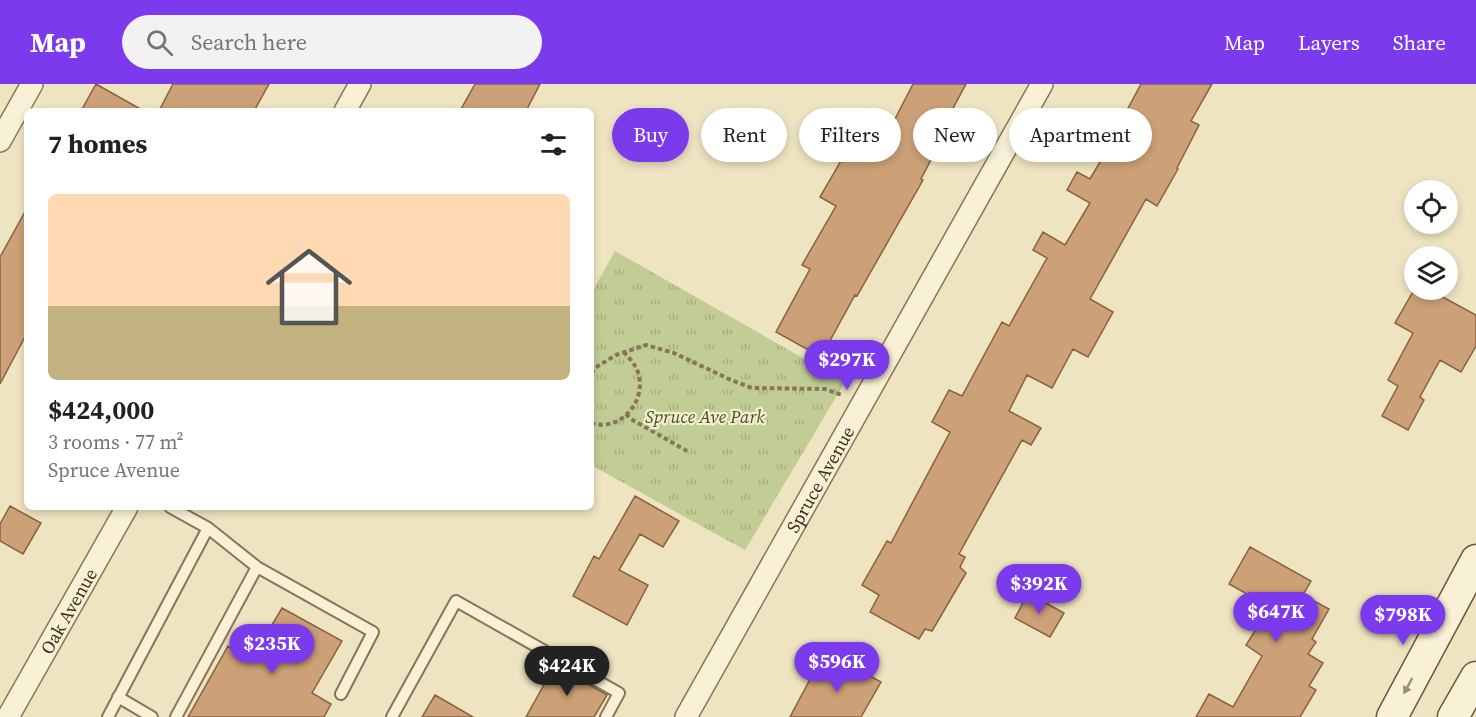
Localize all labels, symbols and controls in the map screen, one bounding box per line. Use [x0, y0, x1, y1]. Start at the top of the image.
search box [122, 15, 542, 69]
text: Map [30, 23, 86, 61]
icon: search [143, 26, 176, 59]
text: Search here [191, 27, 307, 57]
text: Map [1224, 28, 1265, 57]
text: Layers [1298, 28, 1360, 57]
text: Share [1393, 28, 1446, 57]
chip: Buy [612, 108, 689, 162]
chip: Rent [701, 108, 787, 162]
chip: Filters [799, 108, 901, 162]
chip: New [913, 108, 997, 162]
chip: Apartment [1009, 108, 1152, 162]
text: 7 homes [48, 126, 147, 162]
icon: filters [537, 128, 570, 161]
map controls [1404, 180, 1458, 300]
button: locate [1404, 180, 1458, 234]
icon: home [255, 233, 363, 341]
button: layers [1404, 246, 1458, 300]
pin: $297K [805, 340, 889, 391]
text: $297K [818, 345, 876, 373]
text: $424,000 [48, 392, 154, 428]
park label: Spruce Ave Park [645, 404, 765, 429]
street label: Spruce Avenue [780, 421, 860, 537]
text: 3 rooms · 77 m² [48, 428, 184, 456]
text: Spruce Avenue [48, 456, 180, 484]
street label: Oak Avenue [34, 563, 102, 658]
pin: $392K [997, 564, 1081, 615]
text: $392K [1010, 569, 1068, 597]
pin: $647K [1234, 592, 1318, 643]
pin: $798K [1361, 595, 1445, 646]
text: $647K [1247, 597, 1305, 625]
text: $798K [1374, 600, 1432, 628]
pin: $235K [230, 624, 314, 675]
text: $235K [243, 629, 301, 657]
pin: $596K [795, 642, 879, 693]
pin: $424K [525, 646, 609, 697]
text: $596K [808, 647, 866, 675]
text: $424K [538, 651, 596, 679]
one-way arrow [1403, 678, 1413, 695]

